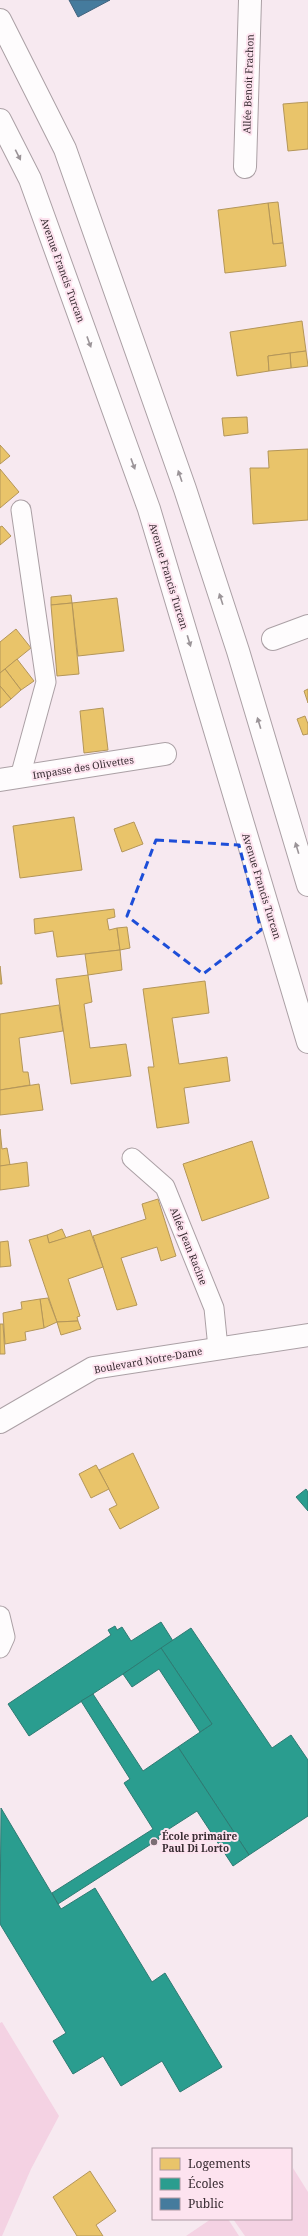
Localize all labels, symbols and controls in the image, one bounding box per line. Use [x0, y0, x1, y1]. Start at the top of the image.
street label: Allée Benoit Frachon [239, 33, 257, 134]
one-way arrow [15, 149, 21, 161]
street label: Avenue Francis Turcan [38, 216, 89, 325]
one-way arrow [86, 336, 92, 348]
one-way arrow [131, 458, 137, 470]
one-way arrow [177, 469, 183, 481]
street label: Avenue Francis Turcan [146, 521, 192, 631]
one-way arrow [218, 593, 224, 605]
one-way arrow [186, 636, 192, 648]
one-way arrow [256, 717, 262, 729]
street label: Impasse des Olivettes [31, 752, 135, 782]
street label: Avenue Francis Turcan [239, 831, 285, 941]
one-way arrow [294, 841, 300, 853]
street label: Allée Jean Racine [167, 1205, 211, 1287]
street label: Boulevard Notre-Dame [93, 1344, 203, 1376]
place label: École primaire Paul Di Lorto [162, 1829, 238, 1855]
marker: École primaire Paul Di Lorto [149, 1837, 159, 1847]
legend [152, 2148, 292, 2220]
text: Logements [188, 2155, 250, 2172]
text: Écoles [188, 2175, 224, 2192]
text: Public [188, 2195, 224, 2212]

